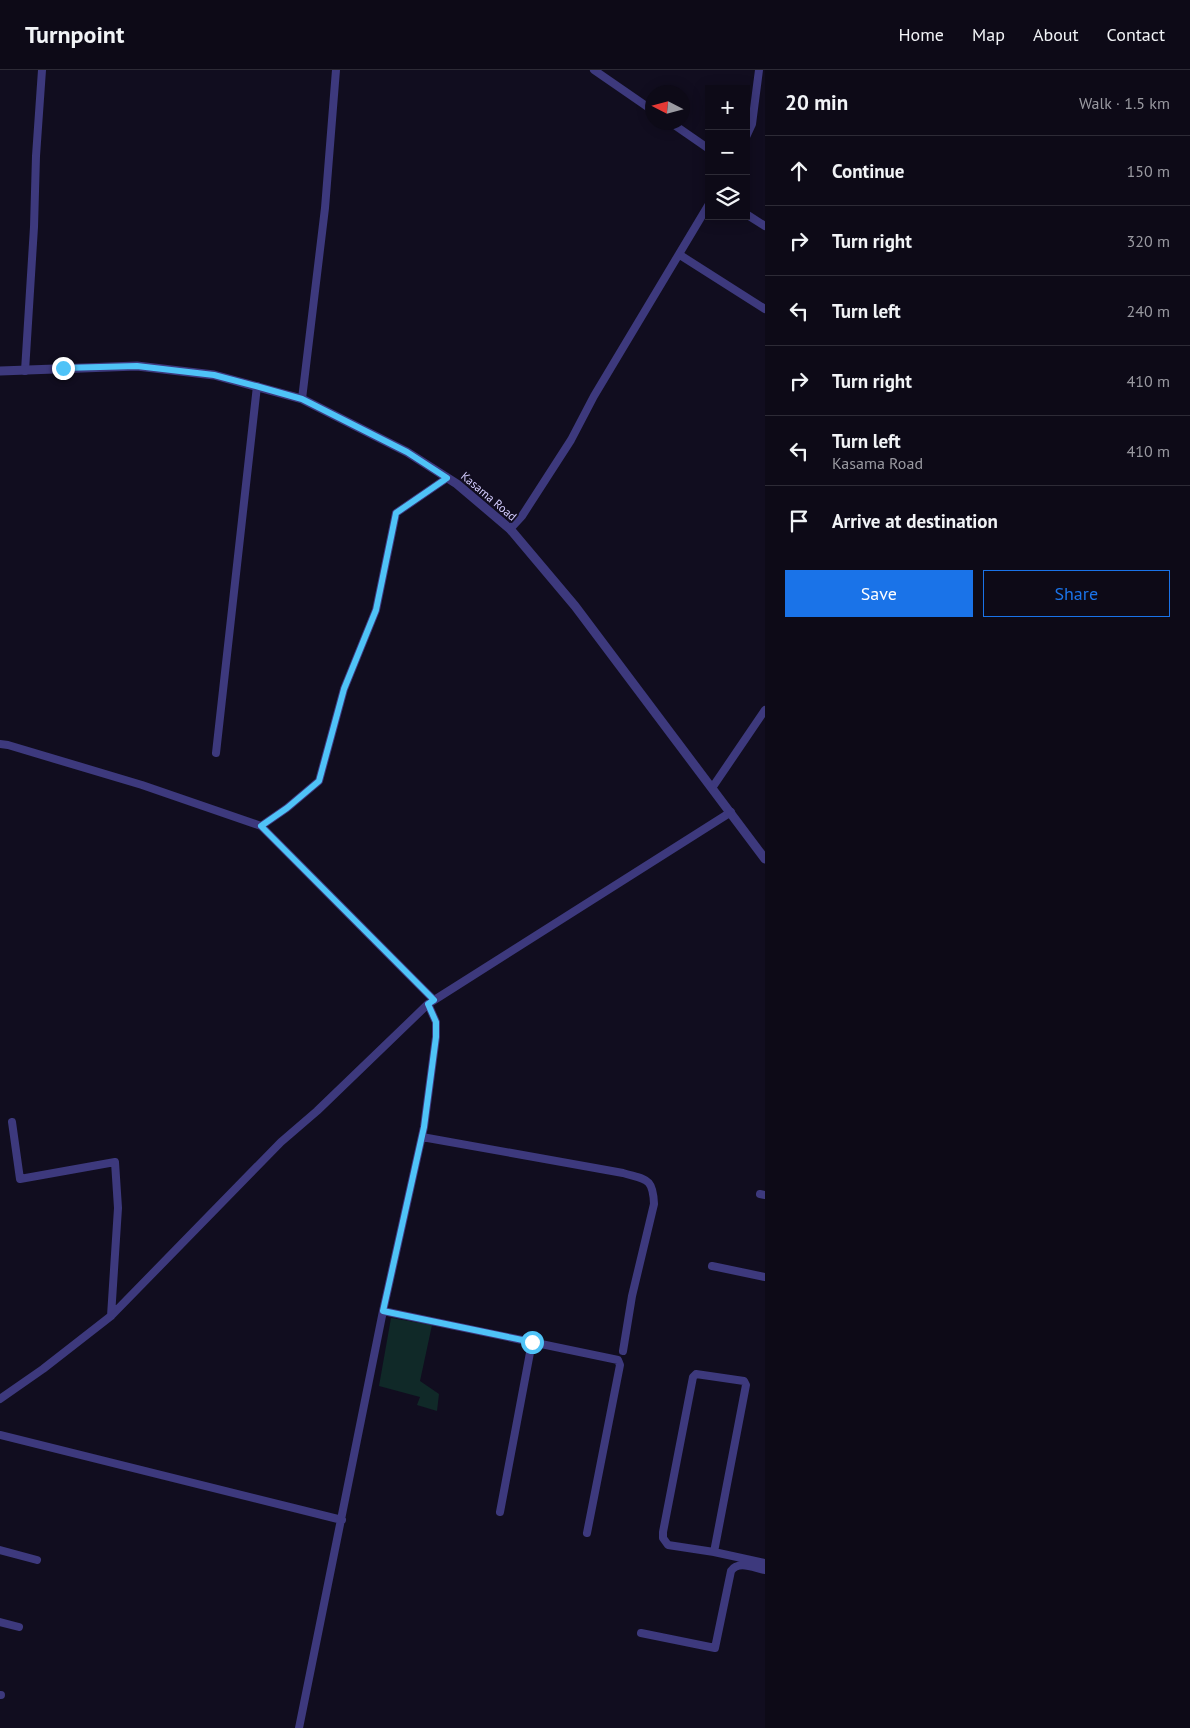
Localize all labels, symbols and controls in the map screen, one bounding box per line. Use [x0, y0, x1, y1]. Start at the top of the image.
text: Turnpoint [25, 19, 124, 50]
text: Home [898, 23, 944, 46]
text: Map [972, 23, 1005, 46]
text: About [1033, 23, 1079, 46]
text: Contact [1107, 23, 1165, 46]
north arrow [645, 85, 690, 130]
map controls [705, 85, 750, 220]
button: + [705, 85, 750, 130]
text: 20 min [785, 89, 848, 116]
text: Walk · 1.5 km [1079, 93, 1170, 113]
button: − [705, 130, 750, 175]
icon: ahead [785, 157, 813, 185]
text: Continue [832, 159, 904, 183]
text: 150 m [1127, 161, 1170, 181]
button: layers [705, 175, 750, 220]
icon: right [785, 227, 813, 255]
text: Turn right [832, 229, 912, 253]
text: 320 m [1127, 231, 1170, 251]
icon: left [785, 297, 813, 325]
text: Turn left [832, 299, 901, 323]
text: 240 m [1127, 301, 1170, 321]
route end [52, 357, 75, 380]
icon: right [785, 367, 813, 395]
text: Turn right [832, 369, 912, 393]
text: 410 m [1127, 371, 1170, 391]
text: Turn left [832, 429, 901, 453]
icon: left [785, 437, 813, 465]
text: 410 m [1127, 441, 1170, 461]
text: Kasama Road [832, 453, 923, 473]
street label: Kasama Road [458, 468, 520, 524]
icon: arrive [785, 507, 813, 535]
text: Arrive at destination [832, 509, 998, 533]
button: Save [785, 570, 973, 617]
button: Share [983, 570, 1170, 617]
route start [521, 1331, 544, 1354]

